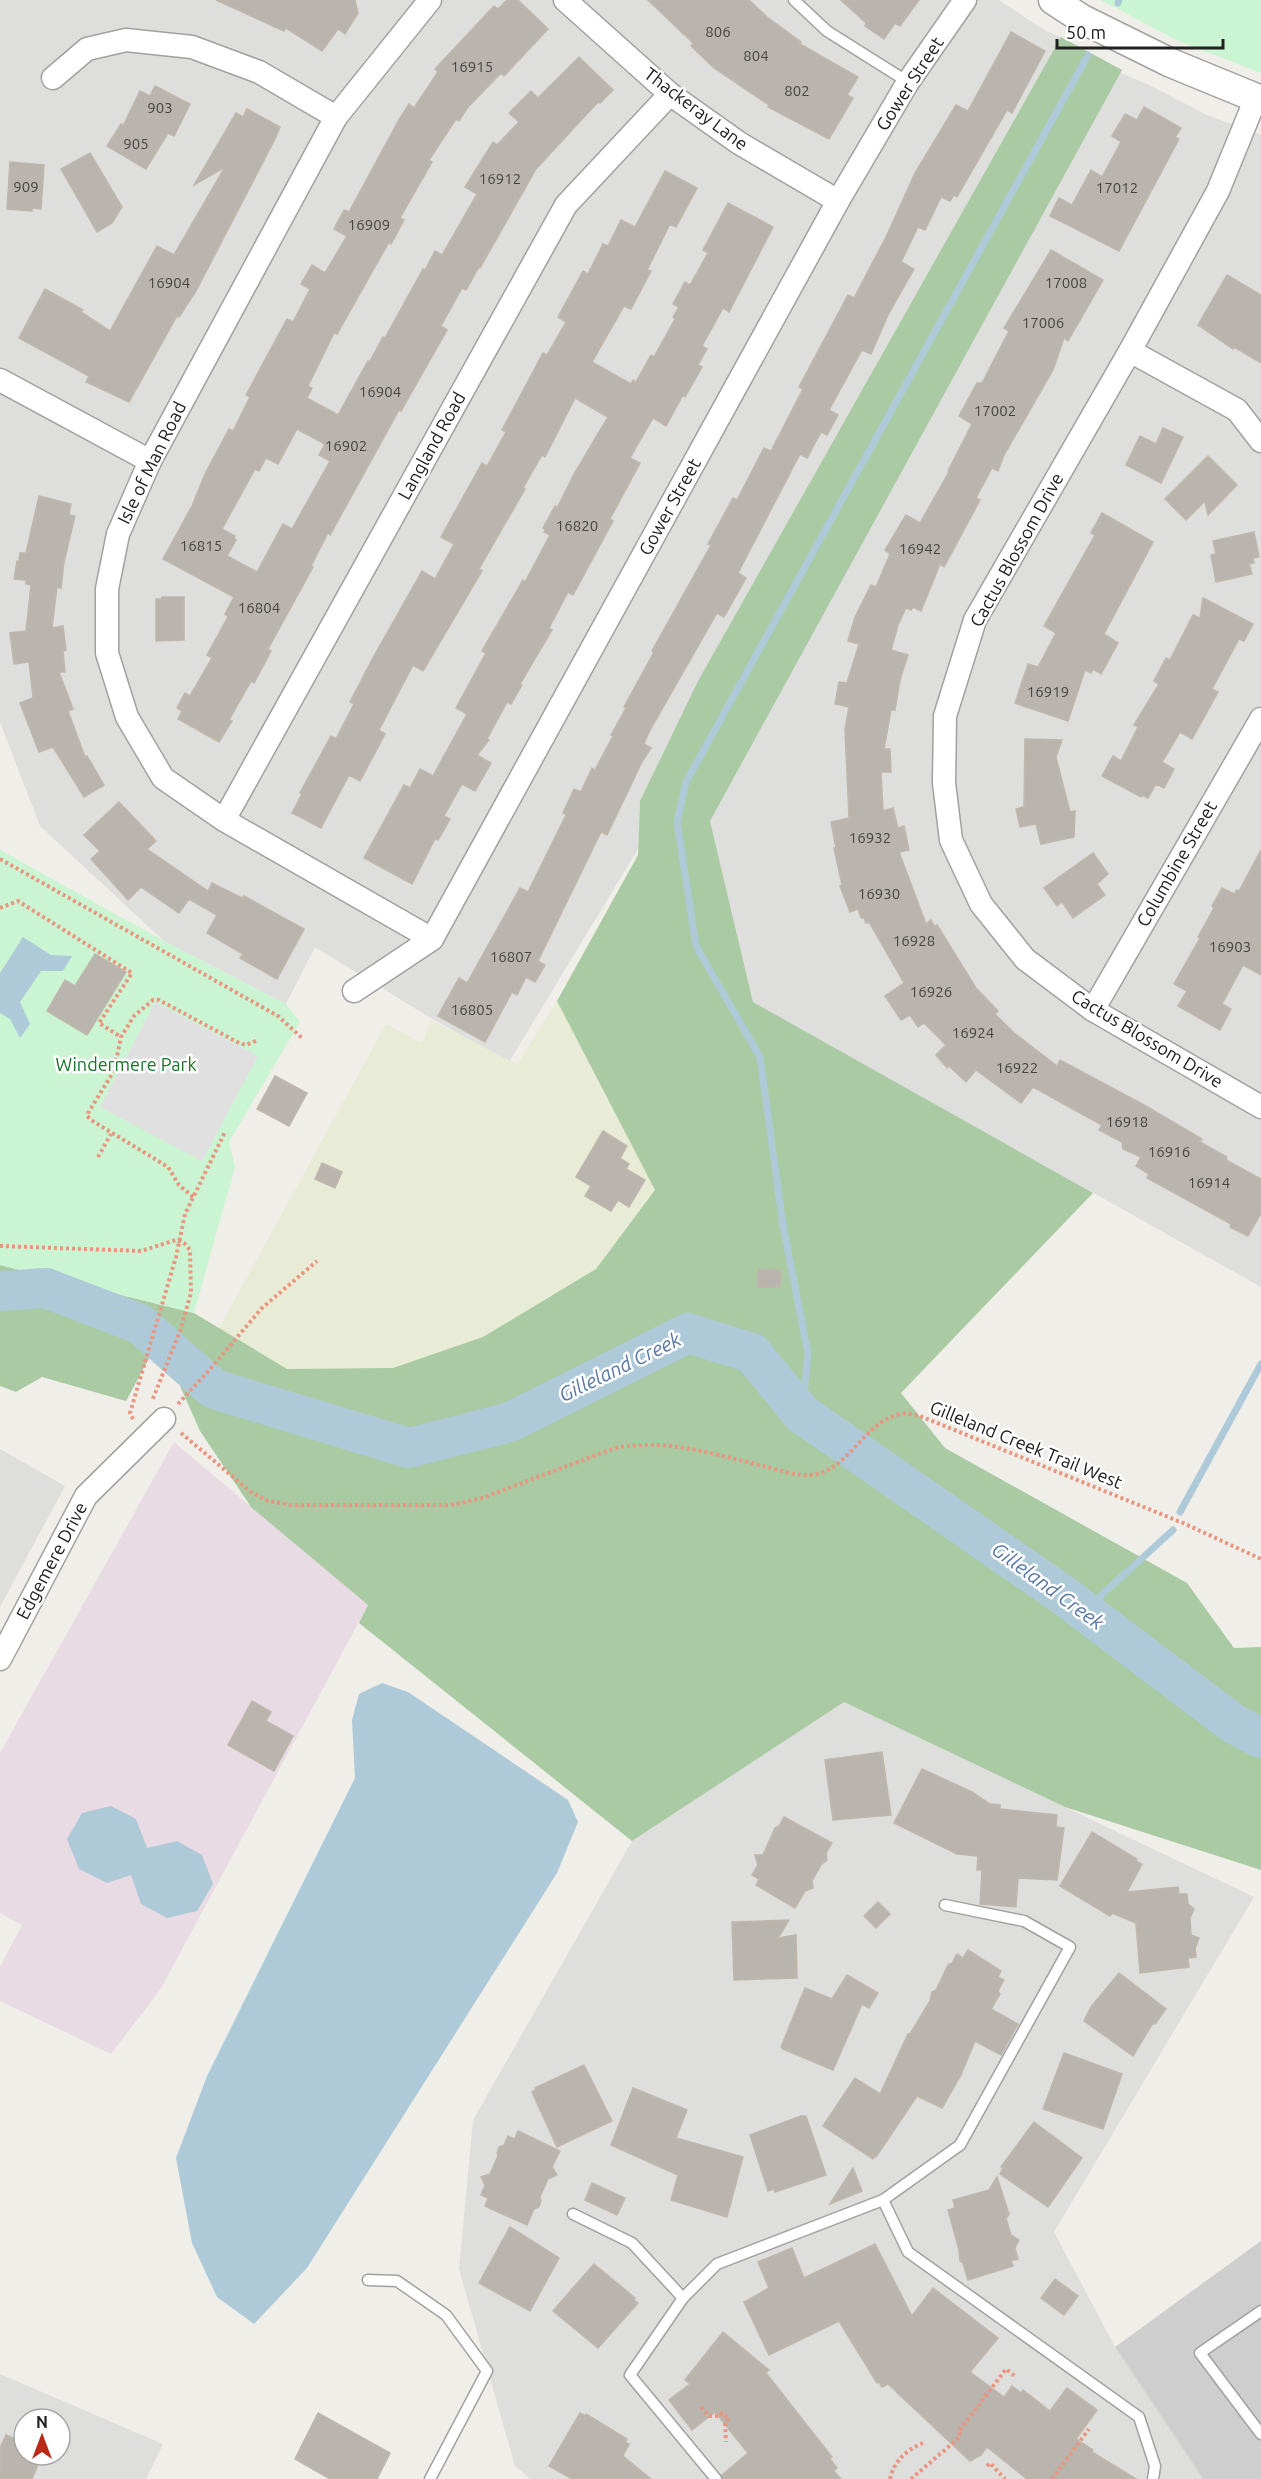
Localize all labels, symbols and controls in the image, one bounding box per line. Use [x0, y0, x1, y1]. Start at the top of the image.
scale bar [1057, 12, 1224, 50]
text: 50 m [1066, 22, 1106, 42]
house number: 806 [705, 23, 731, 40]
street label: Gower Street [871, 33, 947, 134]
house number: 804 [743, 47, 769, 64]
house number: 16915 [451, 58, 493, 75]
street label: Thackeray Lane [641, 63, 752, 154]
house number: 802 [784, 82, 810, 99]
house number: 903 [147, 99, 173, 116]
house number: 905 [123, 135, 149, 152]
house number: 16912 [479, 170, 521, 187]
house number: 909 [13, 178, 39, 195]
house number: 17012 [1096, 179, 1138, 196]
house number: 16909 [348, 216, 390, 233]
house number: 16904 [148, 274, 190, 291]
house number: 17008 [1045, 274, 1087, 291]
house number: 17006 [1022, 314, 1064, 331]
house number: 16904 [359, 383, 401, 400]
street label: Langland Road [393, 388, 469, 503]
street label: Isle of Man Road [113, 398, 189, 527]
house number: 17002 [974, 402, 1016, 419]
house number: 16902 [325, 437, 367, 454]
street label: Gower Street [634, 455, 704, 558]
street label: Cactus Blossom Drive [965, 469, 1067, 630]
house number: 16820 [556, 517, 598, 534]
house number: 16815 [180, 537, 222, 554]
house number: 16942 [899, 540, 941, 557]
house number: 16804 [238, 599, 280, 616]
house number: 16919 [1027, 683, 1069, 700]
street label: Columbine Street [1132, 797, 1220, 930]
house number: 16932 [849, 829, 891, 846]
house number: 16930 [858, 885, 900, 902]
house number: 16928 [893, 932, 935, 949]
house number: 16903 [1209, 938, 1251, 955]
house number: 16807 [490, 948, 532, 965]
house number: 16926 [910, 983, 952, 1000]
street label: Cactus Blossom Drive [1068, 985, 1227, 1091]
house number: 16805 [451, 1001, 493, 1018]
house number: 16924 [952, 1024, 994, 1041]
park label: Windermere Park [55, 1054, 197, 1074]
house number: 16922 [996, 1059, 1038, 1076]
house number: 16918 [1106, 1113, 1148, 1130]
house number: 16916 [1148, 1143, 1190, 1160]
house number: 16914 [1188, 1174, 1230, 1191]
water label: Gilleland Creek [555, 1327, 685, 1406]
street label: Gilleland Creek Trail West [927, 1396, 1125, 1492]
street label: Edgemere Drive [12, 1499, 90, 1622]
water label: Gilleland Creek [988, 1537, 1109, 1634]
north arrow [12, 2407, 72, 2467]
text: N [36, 2413, 48, 2431]

